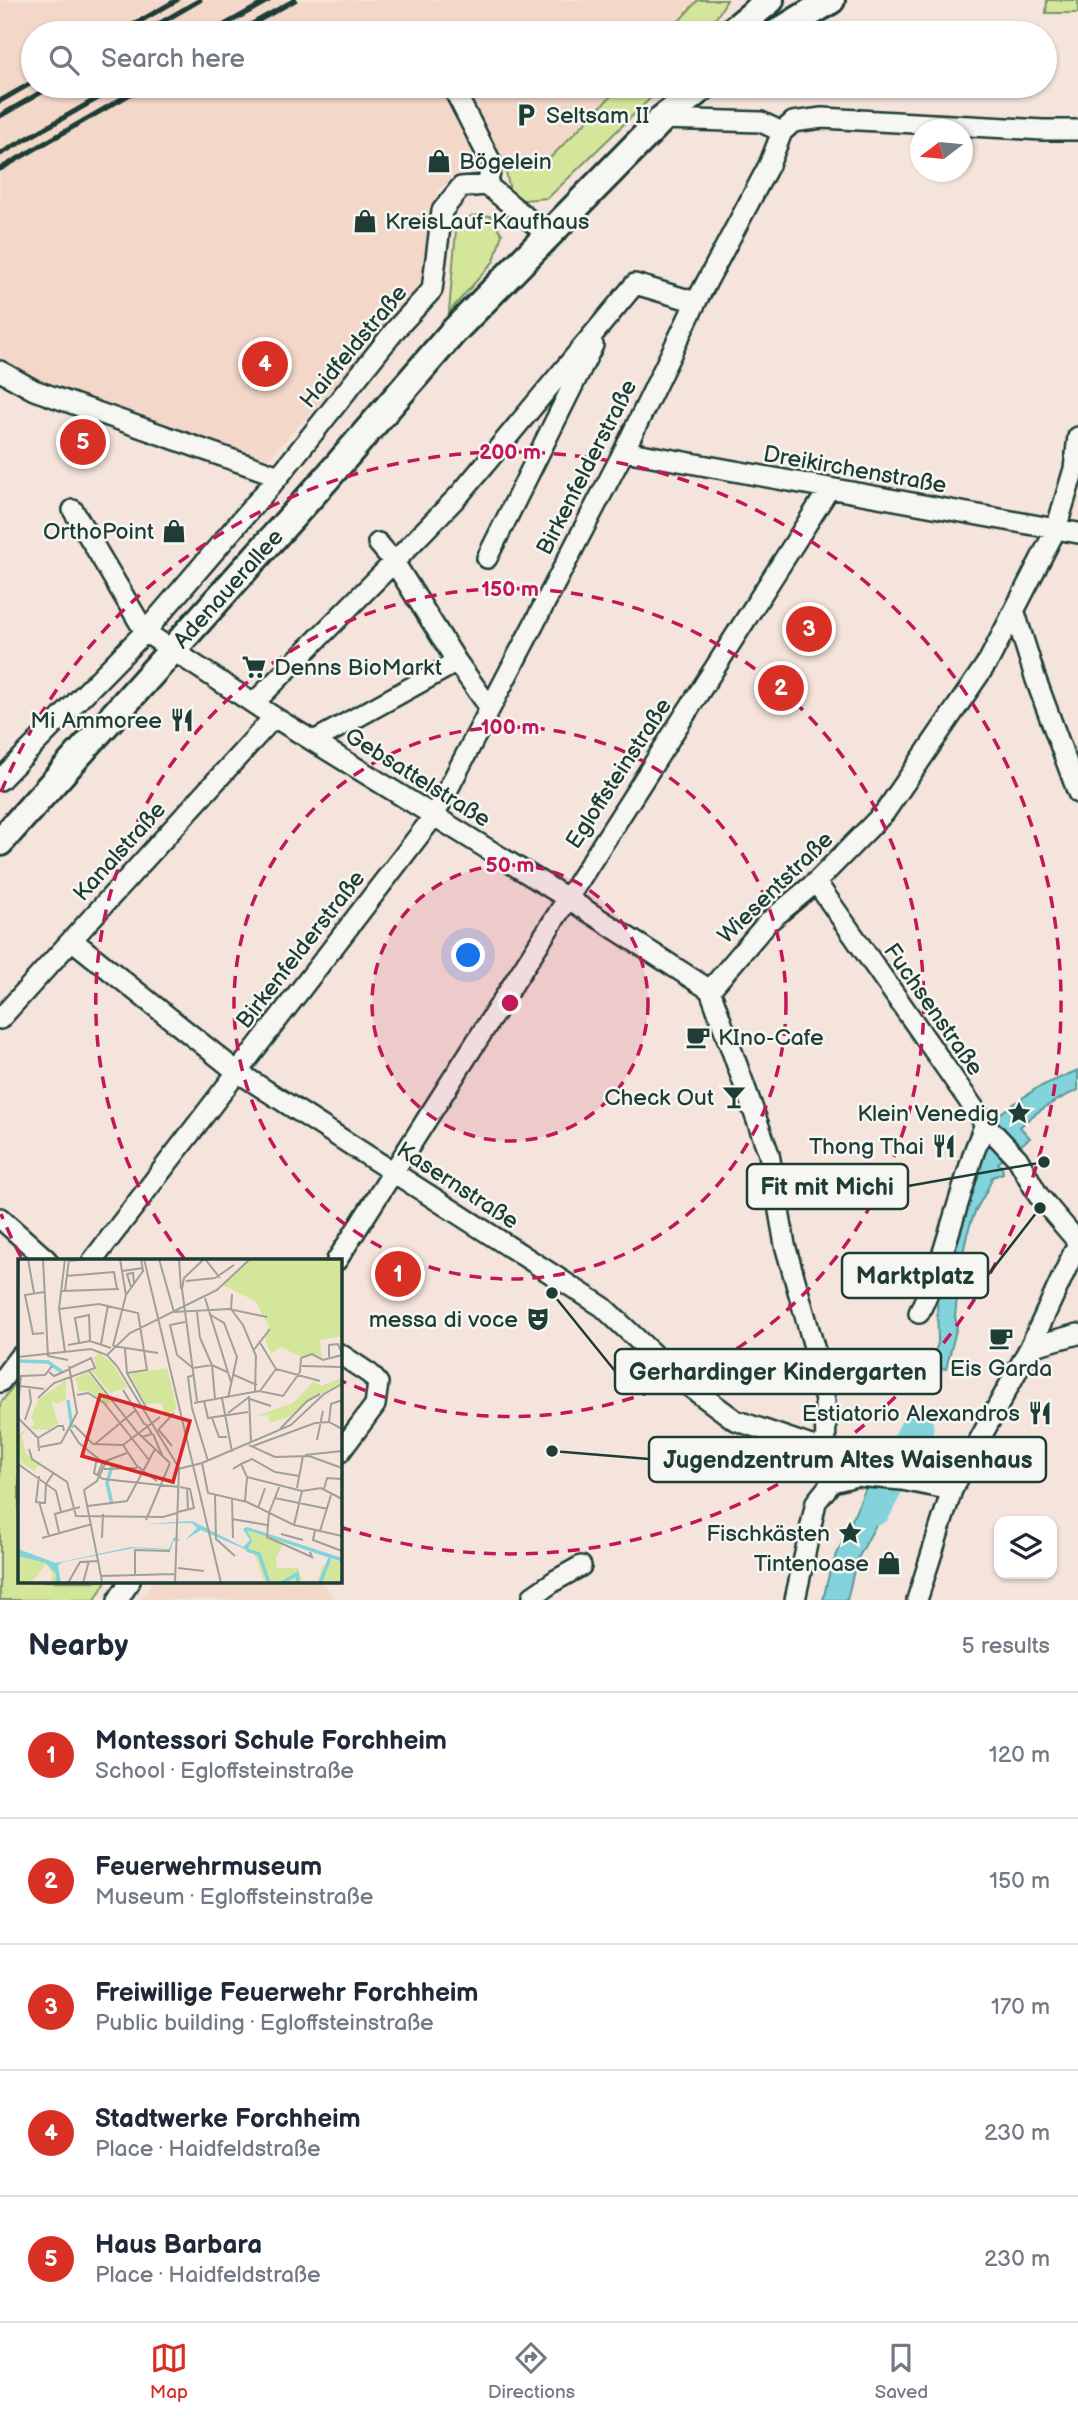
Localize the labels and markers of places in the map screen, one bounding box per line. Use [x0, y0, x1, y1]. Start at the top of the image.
parking icon: Seltsam II [512, 101, 540, 129]
place label: Seltsam II [546, 102, 649, 130]
shop icon: Bögelein [425, 147, 453, 175]
place label: Bögelein [459, 148, 552, 176]
shop icon: KreisLauf-Kaufhaus [351, 207, 379, 235]
place label: KreisLauf-Kaufhaus [385, 208, 589, 236]
pin: 4 [242, 338, 288, 390]
pin: 5 [60, 416, 106, 468]
shop icon: OrthoPoint [160, 517, 188, 545]
place label: OrthoPoint [43, 518, 154, 546]
pin: 3 [786, 603, 832, 655]
supermarket icon: Denns BioMarkt [240, 653, 268, 681]
place label: Denns BioMarkt [274, 654, 442, 682]
pin: 2 [758, 662, 804, 714]
restaurant icon: Mi Ammoree [168, 706, 196, 734]
place label: Mi Ammoree [30, 707, 162, 735]
centre of rings [498, 991, 522, 1015]
cafe icon: KIno-Cafe [684, 1023, 712, 1051]
place label: KIno-Cafe [718, 1024, 824, 1052]
bar icon: Check Out [720, 1083, 748, 1111]
place label: Check Out [604, 1084, 714, 1112]
place icon: Klein Venedig [1005, 1099, 1033, 1127]
place label: Klein Venedig [857, 1100, 999, 1128]
restaurant icon: Thong Thai [930, 1132, 958, 1160]
place label: Thong Thai [809, 1133, 924, 1161]
callout: Fit mit Michi [747, 1164, 908, 1209]
pin: 1 [375, 1248, 421, 1300]
callout: Marktplatz [842, 1253, 988, 1298]
theatre icon: messa di voce [524, 1305, 552, 1333]
place label: messa di voce [369, 1306, 518, 1334]
cafe icon: Eis Garda [987, 1324, 1015, 1352]
callout: Gerhardinger Kindergarten [615, 1349, 941, 1394]
place label: Eis Garda [950, 1355, 1052, 1383]
restaurant icon: Estiatorio Alexandros [1026, 1399, 1054, 1427]
place label: Estiatorio Alexandros [802, 1400, 1020, 1428]
callout: Jugendzentrum Altes Waisenhaus [649, 1437, 1046, 1482]
place icon: Fischkästen [836, 1519, 864, 1547]
place label: Fischkästen [706, 1520, 830, 1548]
shop icon: Tintenoase [875, 1549, 903, 1577]
place label: Tintenoase [754, 1550, 869, 1578]

